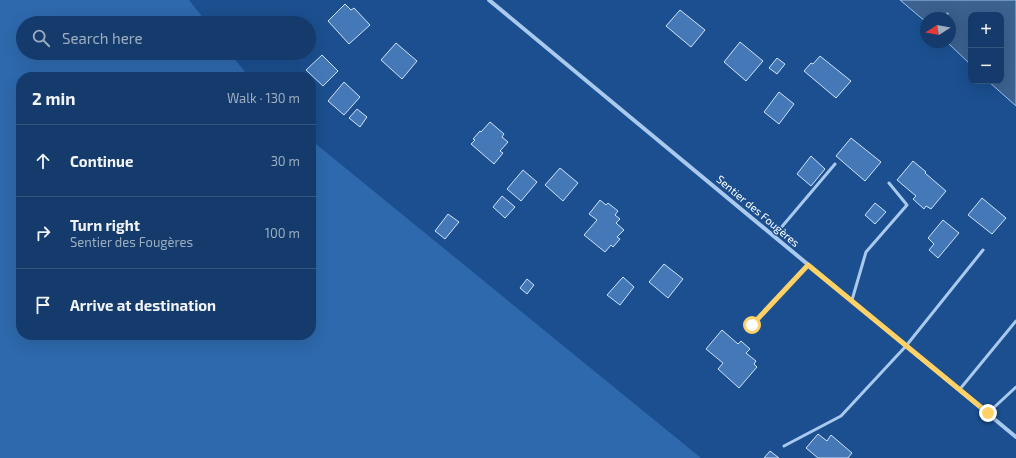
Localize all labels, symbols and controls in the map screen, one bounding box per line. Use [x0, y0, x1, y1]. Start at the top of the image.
north arrow [920, 12, 956, 48]
map controls [968, 12, 1004, 84]
button: + [968, 12, 1004, 48]
search box [16, 16, 316, 60]
icon: search [30, 27, 52, 49]
text: Search here [62, 29, 143, 47]
button: − [968, 48, 1004, 84]
text: 2 min [32, 88, 75, 108]
text: Walk · 130 m [227, 90, 300, 106]
icon: ahead [32, 150, 54, 172]
text: Continue [70, 152, 133, 170]
text: 30 m [271, 153, 300, 169]
street label: Sentier des Fougères [714, 172, 803, 249]
text: Turn right [70, 216, 140, 234]
icon: right [32, 222, 54, 244]
text: 100 m [265, 225, 300, 241]
text: Sentier des Fougères [70, 234, 193, 250]
icon: arrive [32, 294, 54, 316]
text: Arrive at destination [70, 296, 216, 314]
route start [743, 316, 761, 334]
route end [979, 404, 997, 422]

